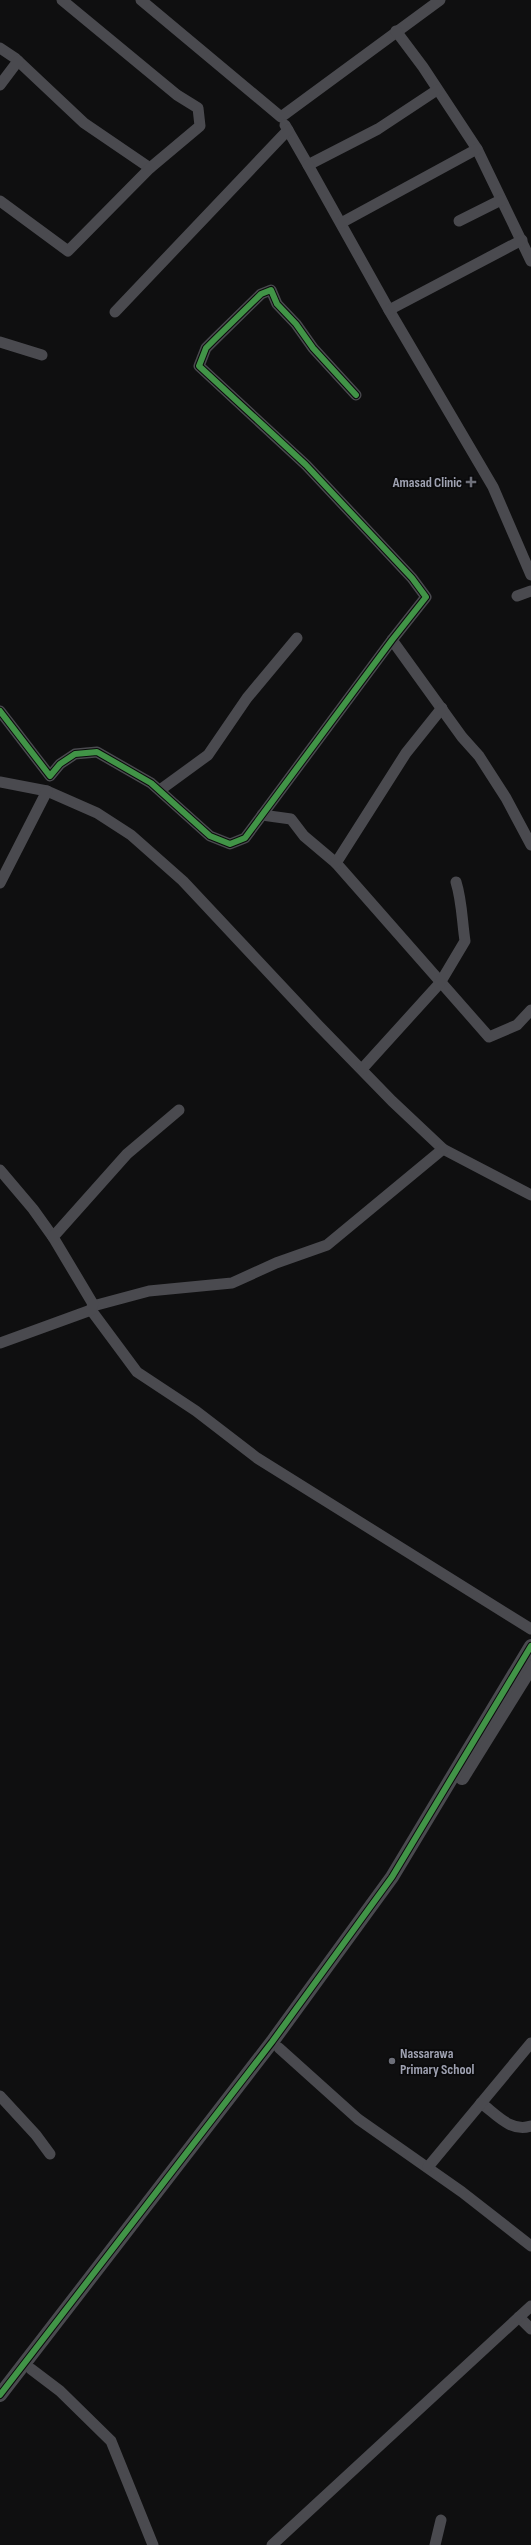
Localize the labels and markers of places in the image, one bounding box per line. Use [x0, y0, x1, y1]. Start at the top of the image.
place label: Amasad Clinic [392, 474, 462, 491]
marker: Amasad Clinic [465, 476, 477, 488]
place label: Nassarawa Primary School [400, 2045, 475, 2078]
marker: Nassarawa Primary School [387, 2056, 397, 2066]

